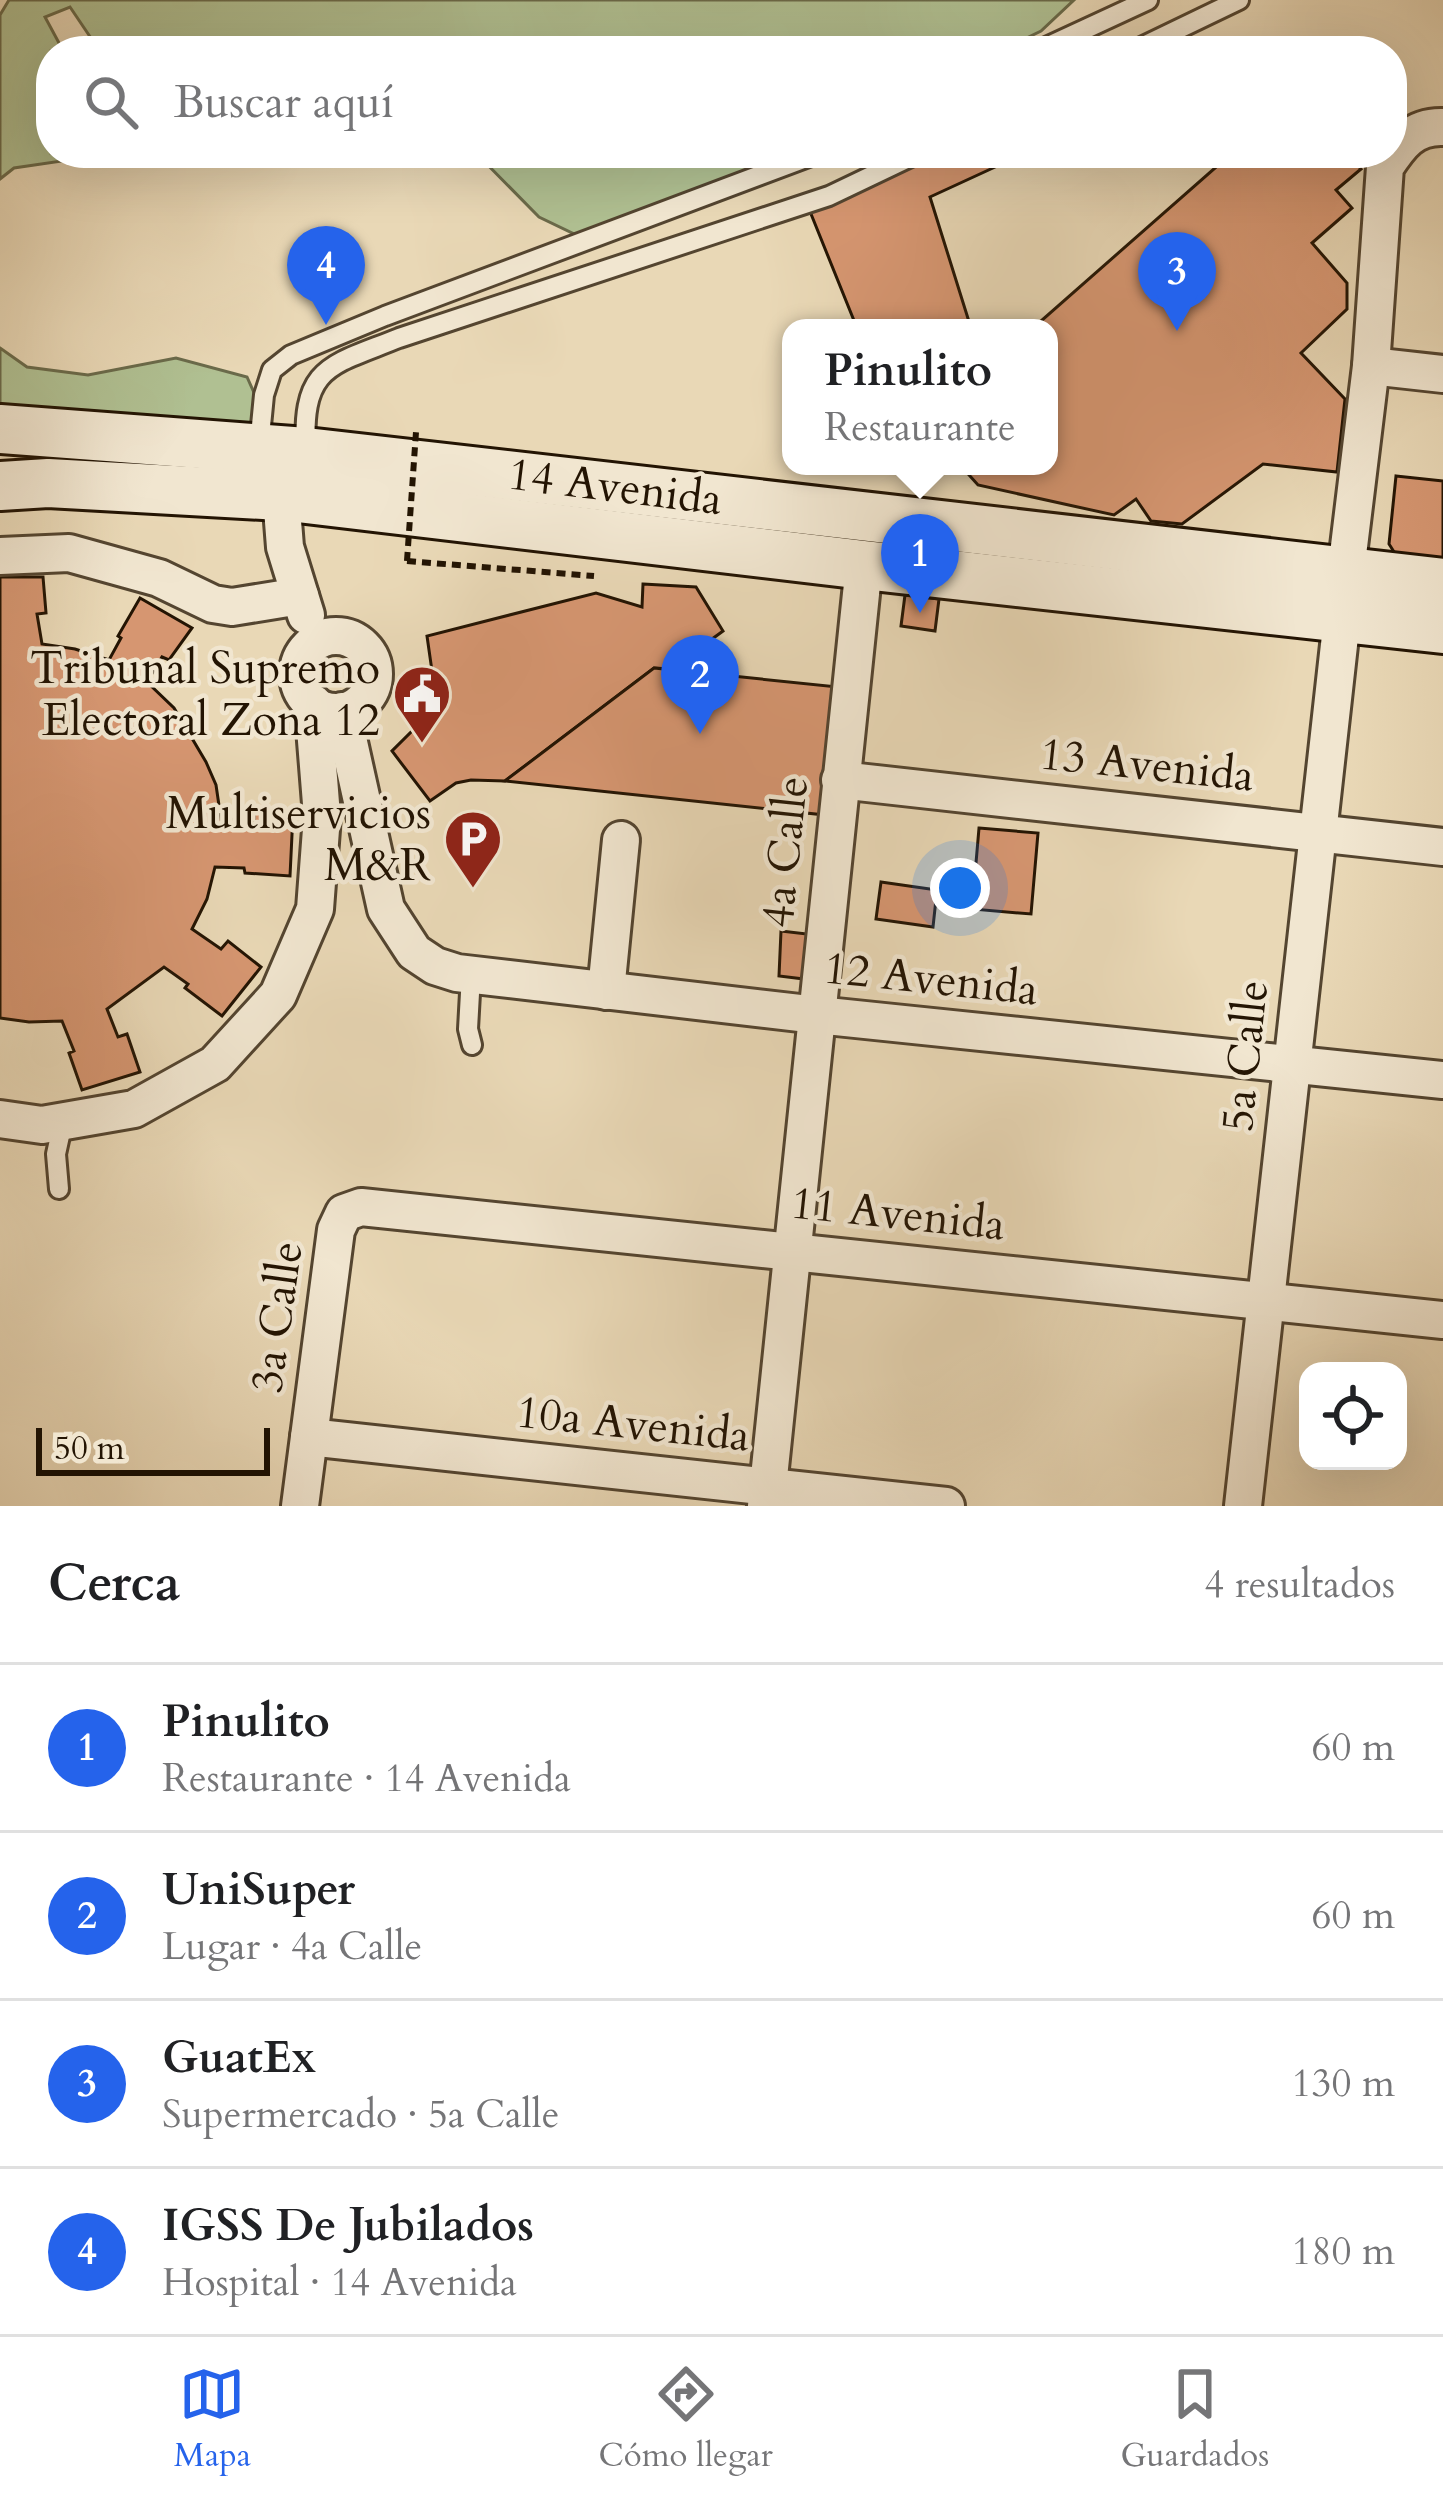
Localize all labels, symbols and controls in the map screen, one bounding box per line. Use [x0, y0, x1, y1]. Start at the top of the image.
search box [36, 36, 1407, 168]
icon: search [78, 69, 144, 135]
text: Buscar aquí [174, 72, 394, 133]
pin: 4 [287, 226, 365, 325]
pin: 3 [1138, 232, 1216, 331]
popup [782, 319, 1058, 475]
text: Pinulito [824, 340, 992, 401]
text: Restaurante [824, 401, 1016, 454]
street label: 14 Avenida [505, 444, 725, 530]
pin: 1 [881, 514, 959, 613]
pin: 2 [661, 635, 739, 734]
place label: Tribunal Supremo Electoral Zona 12 [30, 638, 380, 751]
public building icon: Tribunal Supremo Electoral Zona 12 [391, 663, 453, 745]
street label: 13 Avenida [1037, 723, 1257, 807]
street label: 4a Calle [747, 773, 823, 931]
place label: Multiservicios M&R [166, 783, 431, 896]
parking icon: Multiservicios M&R [442, 808, 504, 890]
your location [930, 858, 990, 918]
street label: 12 Avenida [821, 937, 1041, 1021]
street label: 5a Calle [1207, 977, 1283, 1135]
street label: 11 Avenida [788, 1172, 1008, 1256]
street label: 3a Calle [236, 1238, 318, 1396]
map controls [1299, 1362, 1407, 1470]
button: locate [1299, 1362, 1407, 1470]
street label: 10a Avenida [513, 1381, 753, 1467]
scale bar [36, 1422, 270, 1475]
text: 50 m [54, 1426, 125, 1471]
text: Cerca [48, 1549, 180, 1619]
text: 4 resultados [1204, 1558, 1395, 1611]
text: Pinulito [162, 1691, 330, 1752]
text: 1 [77, 1721, 97, 1774]
text: 60 m [1312, 1721, 1395, 1774]
text: Restaurante · 14 Avenida [162, 1752, 571, 1805]
text: UniSuper [162, 1859, 355, 1920]
text: 2 [77, 1889, 97, 1942]
text: 60 m [1312, 1889, 1395, 1942]
text: Lugar · 4a Calle [162, 1920, 422, 1973]
text: GuatEx [162, 2027, 316, 2088]
text: 3 [77, 2057, 97, 2110]
text: 130 m [1292, 2057, 1395, 2110]
text: Supermercado · 5a Calle [162, 2088, 559, 2141]
text: IGSS De Jubilados [162, 2195, 534, 2256]
text: 4 [77, 2225, 97, 2278]
text: 180 m [1292, 2225, 1395, 2278]
text: Hospital · 14 Avenida [162, 2256, 517, 2309]
tab: Mapa [174, 2361, 251, 2478]
tab: Cómo llegar [599, 2361, 773, 2478]
tab: Guardados [1120, 2361, 1269, 2478]

